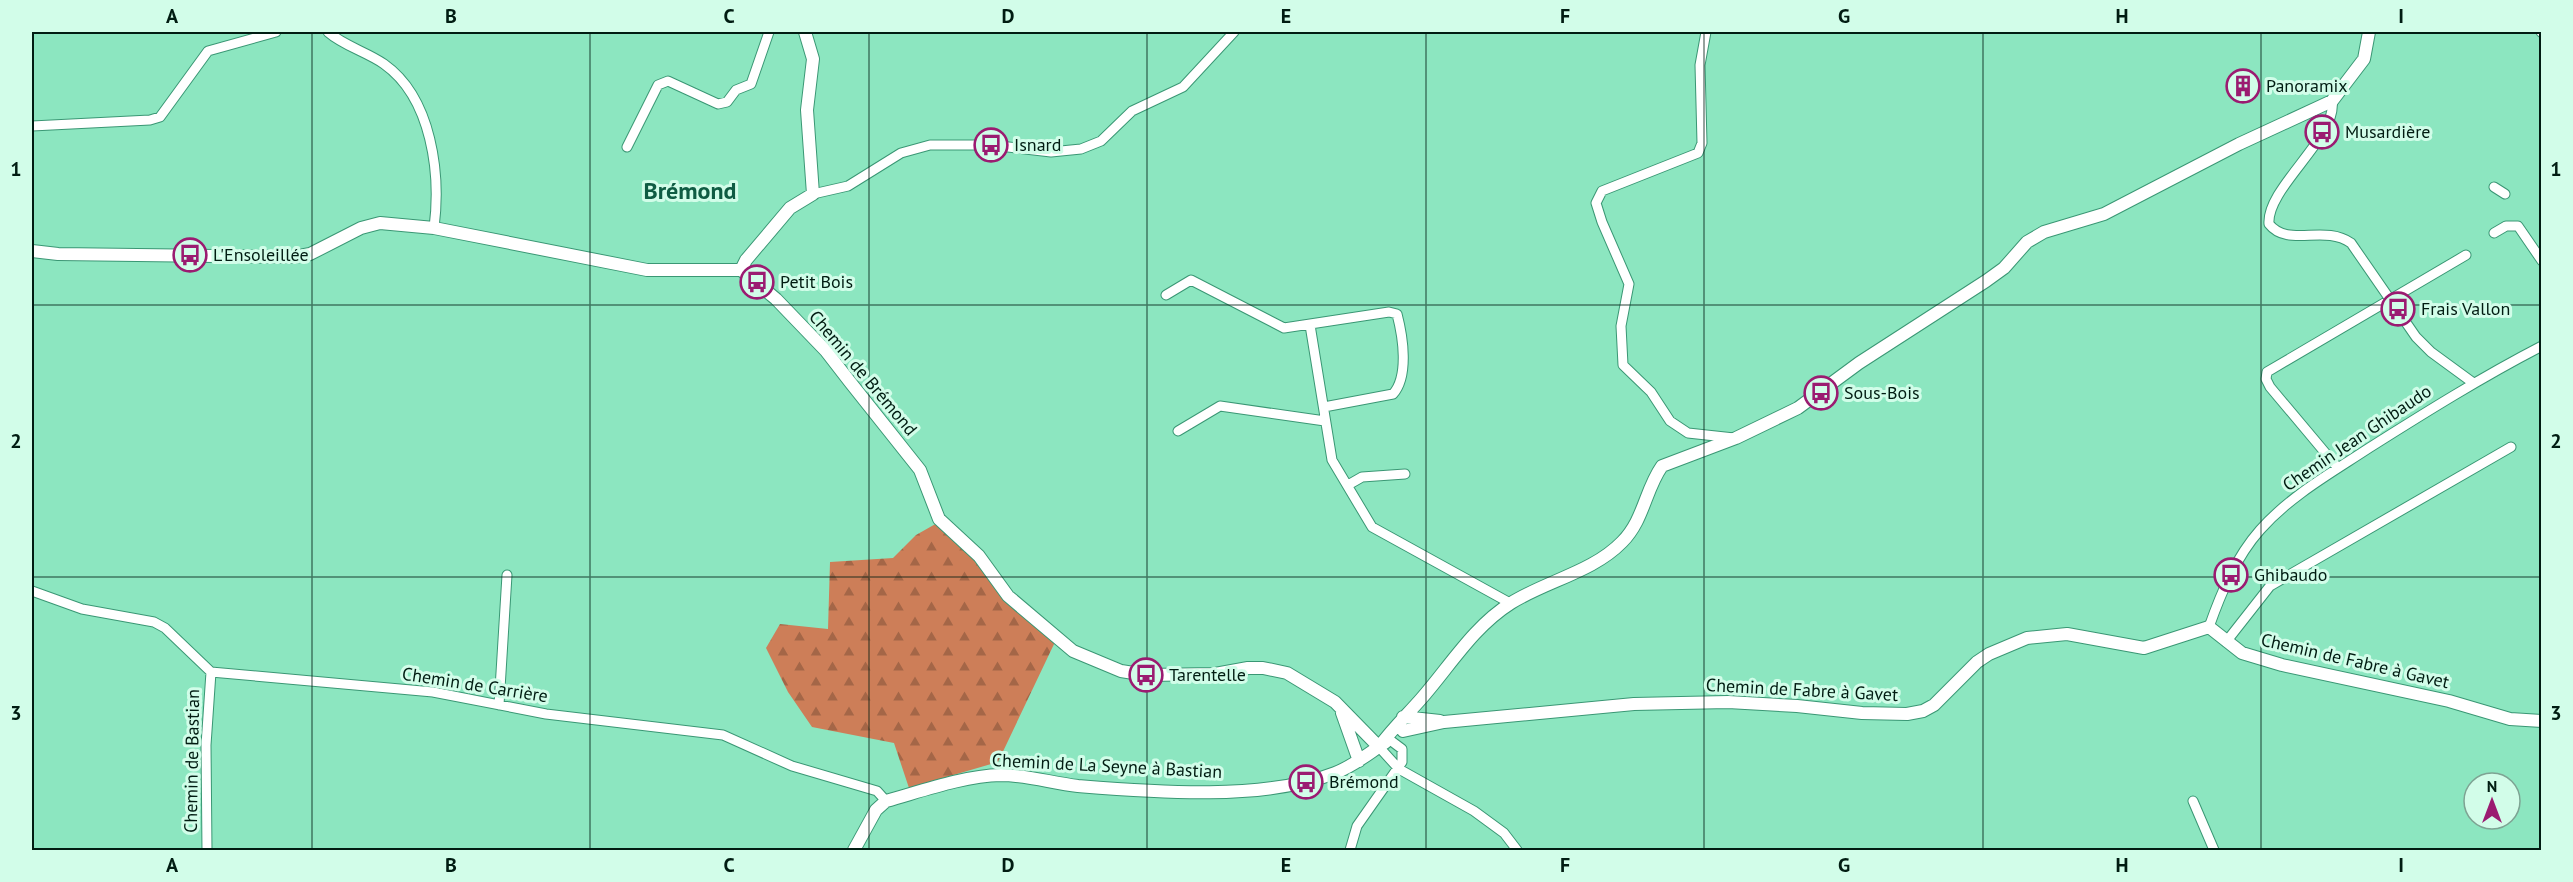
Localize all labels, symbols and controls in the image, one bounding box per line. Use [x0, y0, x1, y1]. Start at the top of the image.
text: A [166, 3, 179, 29]
text: B [445, 3, 457, 29]
text: C [723, 3, 735, 29]
text: D [1002, 3, 1015, 29]
text: E [1281, 3, 1291, 29]
text: F [1560, 3, 1570, 29]
text: G [1838, 3, 1850, 29]
text: H [2115, 3, 2129, 29]
text: I [2398, 3, 2404, 29]
building icon: Panoramix [2225, 68, 2261, 104]
place label: Panoramix [2266, 74, 2348, 97]
bus stop icon: Musardière [2304, 114, 2340, 150]
place label: Musardière [2345, 120, 2430, 143]
bus stop icon: Isnard [973, 127, 1009, 163]
place label: Isnard [1014, 133, 1061, 156]
text: 1 [10, 156, 22, 182]
text: 1 [2550, 156, 2562, 182]
district label: Brémond [643, 175, 737, 206]
bus stop icon: L'Ensoleillée [172, 237, 208, 273]
place label: L'Ensoleillée [213, 243, 309, 266]
bus stop icon: Petit Bois [739, 264, 775, 300]
place label: Petit Bois [780, 270, 853, 293]
bus stop icon: Frais Vallon [2380, 291, 2416, 327]
place label: Frais Vallon [2421, 297, 2510, 320]
street label: Chemin de Brémond [804, 305, 923, 440]
bus stop icon: Sous-Bois [1803, 375, 1839, 411]
street label: Chemin Jean Ghibaudo [2278, 379, 2436, 496]
place label: Sous-Bois [1844, 381, 1920, 404]
text: 2 [10, 428, 22, 454]
text: 2 [2550, 428, 2562, 454]
bus stop icon: Ghibaudo [2213, 557, 2249, 593]
place label: Ghibaudo [2254, 563, 2327, 586]
street label: Chemin de Fabre à Gavet [2259, 628, 2451, 693]
bus stop icon: Tarentelle [1128, 657, 1164, 693]
street label: Chemin de Carrière [400, 662, 550, 707]
place label: Tarentelle [1169, 663, 1246, 686]
street label: Chemin de Fabre à Gavet [1705, 673, 1899, 706]
street label: Chemin de Bastian [179, 689, 204, 833]
text: 3 [10, 700, 22, 726]
text: 3 [2550, 700, 2562, 726]
street label: Chemin de La Seyne à Bastian [991, 748, 1223, 783]
bus stop icon: Brémond [1288, 764, 1324, 800]
place label: Brémond [1329, 770, 1399, 793]
north arrow [2462, 771, 2522, 831]
text: N [2487, 776, 2497, 796]
text: A [166, 852, 179, 878]
text: B [445, 852, 457, 878]
text: C [723, 852, 735, 878]
text: D [1002, 852, 1015, 878]
text: E [1281, 852, 1291, 878]
text: F [1560, 852, 1570, 878]
text: G [1838, 852, 1850, 878]
text: H [2115, 852, 2129, 878]
text: I [2398, 852, 2404, 878]

